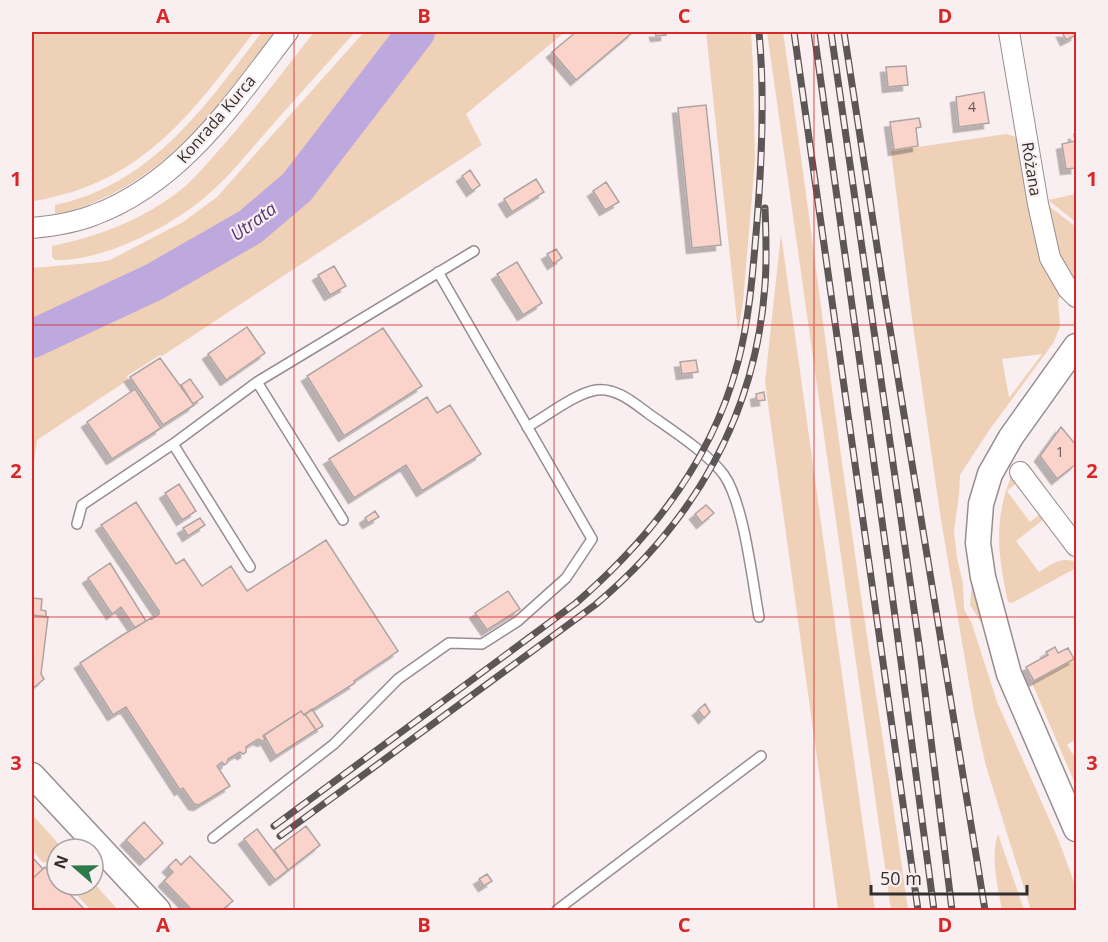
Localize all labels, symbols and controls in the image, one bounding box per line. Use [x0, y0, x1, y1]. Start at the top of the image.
text: A [156, 2, 170, 29]
text: B [417, 2, 431, 29]
text: C [678, 2, 691, 29]
text: D [938, 2, 952, 29]
street label: Konrada Kurca [172, 70, 260, 168]
house number: 4 [968, 97, 976, 116]
street label: Różana [1017, 140, 1047, 198]
text: 1 [10, 165, 22, 192]
text: 1 [1086, 165, 1098, 192]
water label: Utrata [225, 196, 281, 246]
house number: 1 [1056, 442, 1064, 461]
text: 2 [10, 457, 22, 484]
text: 2 [1086, 457, 1098, 484]
text: 3 [10, 749, 22, 776]
text: 3 [1086, 749, 1098, 776]
north arrow [45, 837, 105, 897]
text: N [48, 852, 73, 872]
scale bar [871, 858, 1027, 896]
text: 50 m [880, 866, 922, 890]
text: A [156, 911, 170, 938]
text: B [417, 911, 431, 938]
text: C [678, 911, 691, 938]
text: D [938, 911, 952, 938]

